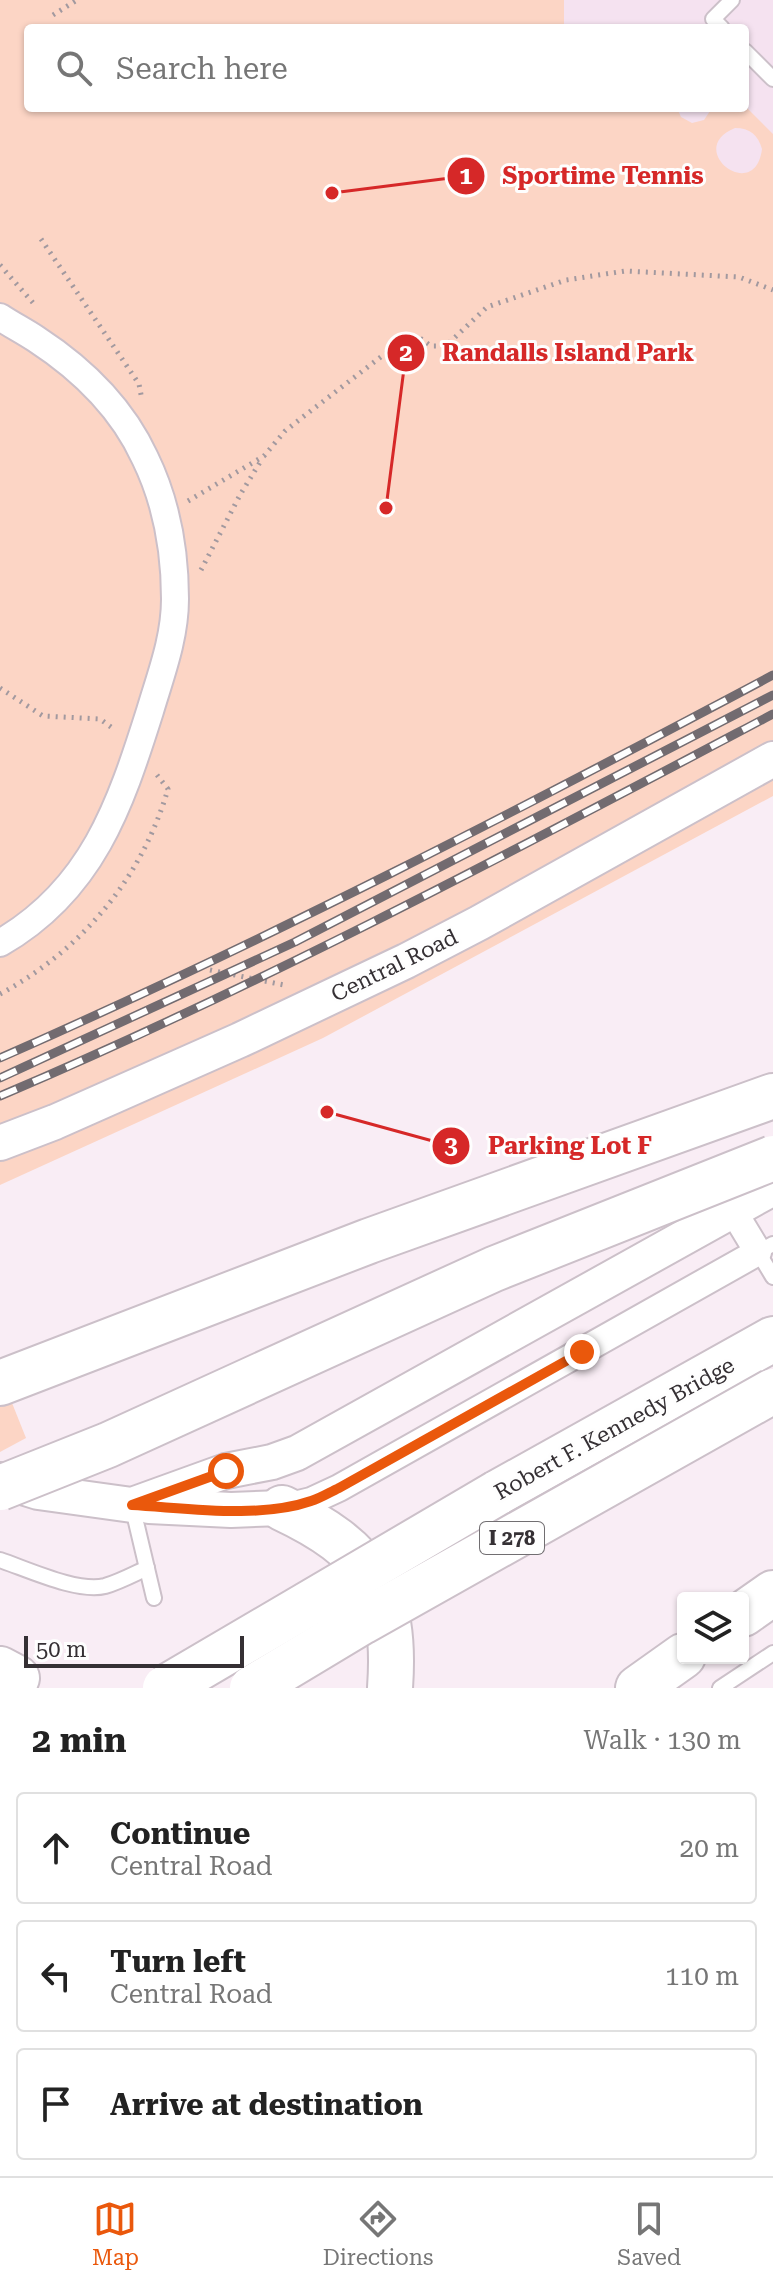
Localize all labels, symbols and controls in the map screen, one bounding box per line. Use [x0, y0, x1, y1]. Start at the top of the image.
search box [24, 24, 749, 112]
icon: search [52, 46, 96, 90]
text: Search here [116, 51, 288, 86]
callout: Sportime Tennis [446, 152, 719, 200]
text: 1 [459, 162, 473, 190]
text: Sportime Tennis [502, 162, 704, 190]
callout: Randalls Island Park [386, 329, 710, 377]
text: 2 [399, 339, 413, 367]
text: Randalls Island Park [442, 339, 695, 367]
street label: Central Road [327, 924, 462, 1007]
callout: Parking Lot F [431, 1122, 668, 1170]
text: 3 [444, 1132, 458, 1160]
text: Parking Lot F [488, 1132, 652, 1160]
route end [564, 1334, 600, 1370]
street label: Robert F. Kennedy Bridge [490, 1352, 738, 1505]
route start [208, 1453, 244, 1489]
road number: I 278 [480, 1522, 544, 1554]
map controls [677, 1592, 749, 1664]
button: layers [677, 1592, 749, 1664]
scale bar [24, 1632, 244, 1668]
text: 50 m [36, 1637, 86, 1662]
text: 2 min [32, 1720, 127, 1760]
text: Walk · 130 m [583, 1725, 741, 1755]
text: Continue [110, 1816, 250, 1851]
icon: ahead [34, 1826, 78, 1870]
text: 20 m [680, 1833, 739, 1863]
text: Central Road [110, 1851, 273, 1881]
text: Turn left [110, 1944, 246, 1979]
icon: left [34, 1954, 78, 1998]
text: 110 m [665, 1961, 739, 1991]
text: Central Road [110, 1979, 273, 2009]
icon: arrive [34, 2082, 78, 2126]
text: Arrive at destination [110, 2087, 423, 2122]
tab: Map [92, 2197, 139, 2270]
tab: Directions [323, 2197, 434, 2270]
tab: Saved [617, 2197, 681, 2270]

